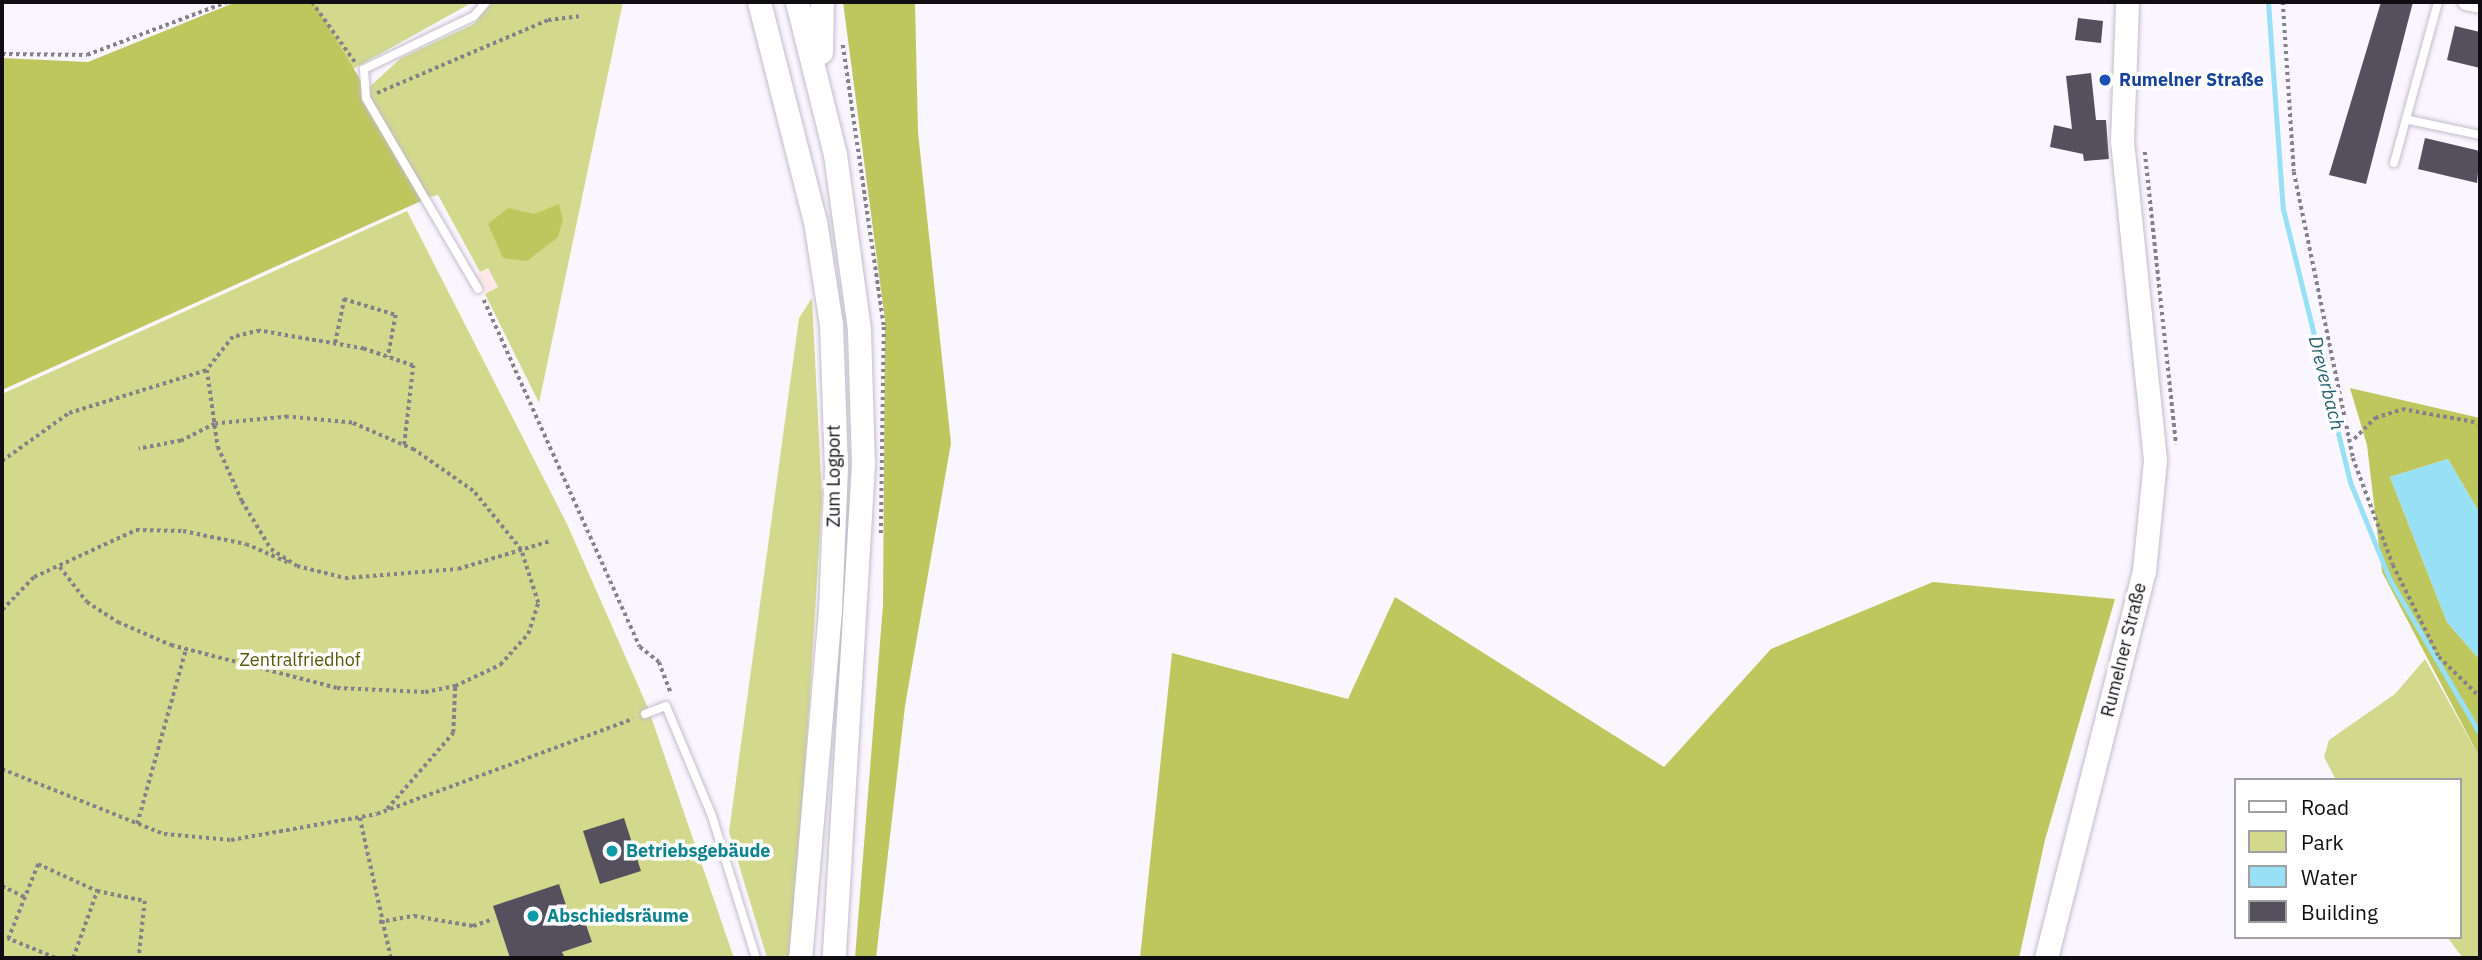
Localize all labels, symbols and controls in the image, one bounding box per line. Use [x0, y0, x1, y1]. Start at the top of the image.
place label: Rumelner Straße [2119, 69, 2264, 91]
marker: Rumelner Straße [2097, 72, 2113, 88]
water label: Dreverbach [2303, 333, 2349, 433]
street label: Zum Logport [823, 425, 845, 527]
street label: Rumelner Straße [2097, 581, 2151, 719]
park label: Zentralfriedhof [239, 649, 361, 671]
legend [2234, 778, 2461, 939]
text: Road [2301, 793, 2349, 821]
text: Park [2301, 828, 2344, 856]
place label: Betriebsgebäude [626, 840, 770, 862]
marker: Betriebsgebäude [604, 843, 620, 859]
text: Water [2301, 863, 2357, 891]
text: Building [2301, 898, 2378, 926]
place label: Abschiedsräume [547, 905, 689, 927]
marker: Abschiedsräume [525, 908, 541, 924]

